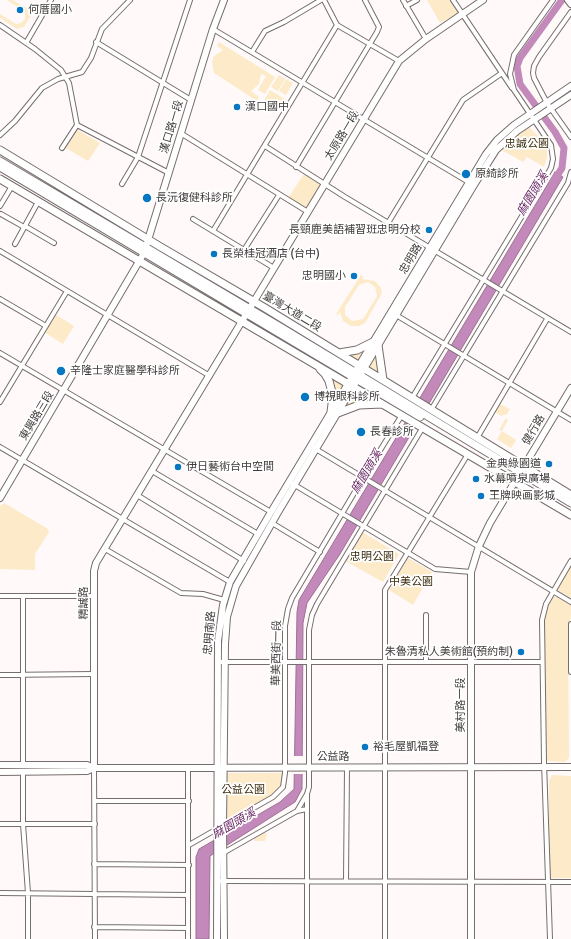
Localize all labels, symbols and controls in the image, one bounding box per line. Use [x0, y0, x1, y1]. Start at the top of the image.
place label: 何厝國小 [28, 3, 72, 17]
marker: 何厝國小 [15, 5, 25, 15]
street label: 漢口路一段 [158, 99, 186, 155]
place label: 漢口國中 [245, 100, 289, 114]
marker: 漢口國中 [232, 102, 242, 112]
street label: 太原路一段 [322, 109, 362, 163]
park label: 忠誠公園 [505, 137, 549, 151]
place label: 原綺診所 [475, 167, 519, 181]
marker: 原綺診所 [460, 168, 472, 180]
water label: 麻園頭溪 [514, 170, 552, 218]
place label: 長沅復健科診所 [156, 191, 233, 205]
marker: 長沅復健科診所 [141, 192, 153, 204]
place label: 長頸鹿美語補習班忠明分校 [289, 223, 421, 237]
marker: 長頸鹿美語補習班忠明分校 [424, 225, 434, 235]
street label: 忠明路 [397, 241, 425, 277]
place label: 長榮桂冠酒店 (台中) [222, 247, 320, 261]
marker: 長榮桂冠酒店 (台中) [209, 249, 219, 259]
place label: 忠明國小 [302, 269, 346, 283]
marker: 忠明國小 [349, 271, 359, 281]
street label: 臺灣大道二段 [260, 289, 324, 335]
place label: 辛隆士家庭醫學科診所 [70, 364, 180, 378]
marker: 辛隆士家庭醫學科診所 [55, 365, 67, 377]
street label: 東興路三段 [17, 389, 57, 443]
place label: 博視眼科診所 [314, 390, 380, 404]
marker: 博視眼科診所 [299, 391, 311, 403]
street label: 健行路 [520, 412, 548, 448]
place label: 長春診所 [370, 425, 414, 439]
marker: 長春診所 [355, 426, 367, 438]
water label: 麻園頭溪 [348, 448, 386, 496]
place label: 金典綠園道 [486, 457, 541, 471]
marker: 金典綠園道 [544, 459, 554, 469]
place label: 伊日藝術台中空間 [186, 460, 274, 474]
marker: 伊日藝術台中空間 [173, 462, 183, 472]
place label: 水幕噴泉廣場 [484, 472, 550, 486]
marker: 水幕噴泉廣場 [471, 474, 481, 484]
place label: 王牌映画影城 [489, 489, 555, 503]
marker: 王牌映画影城 [476, 491, 486, 501]
park label: 忠明公園 [350, 550, 394, 564]
park label: 中美公園 [389, 575, 433, 589]
street label: 精誠路 [77, 587, 91, 619]
street label: 忠明南路 [202, 611, 218, 655]
street label: 華美西街一段 [270, 620, 284, 686]
place label: 朱魯清私人美術館(預約制) [385, 645, 513, 659]
marker: 朱魯清私人美術館(預約制) [516, 647, 526, 657]
street label: 美村路一段 [454, 678, 468, 732]
place label: 裕毛屋凱福登 [373, 740, 439, 754]
marker: 裕毛屋凱福登 [360, 742, 370, 752]
street label: 公益路 [317, 750, 349, 764]
park label: 公益公園 [221, 783, 265, 797]
water label: 麻園頭溪 [210, 806, 258, 842]

